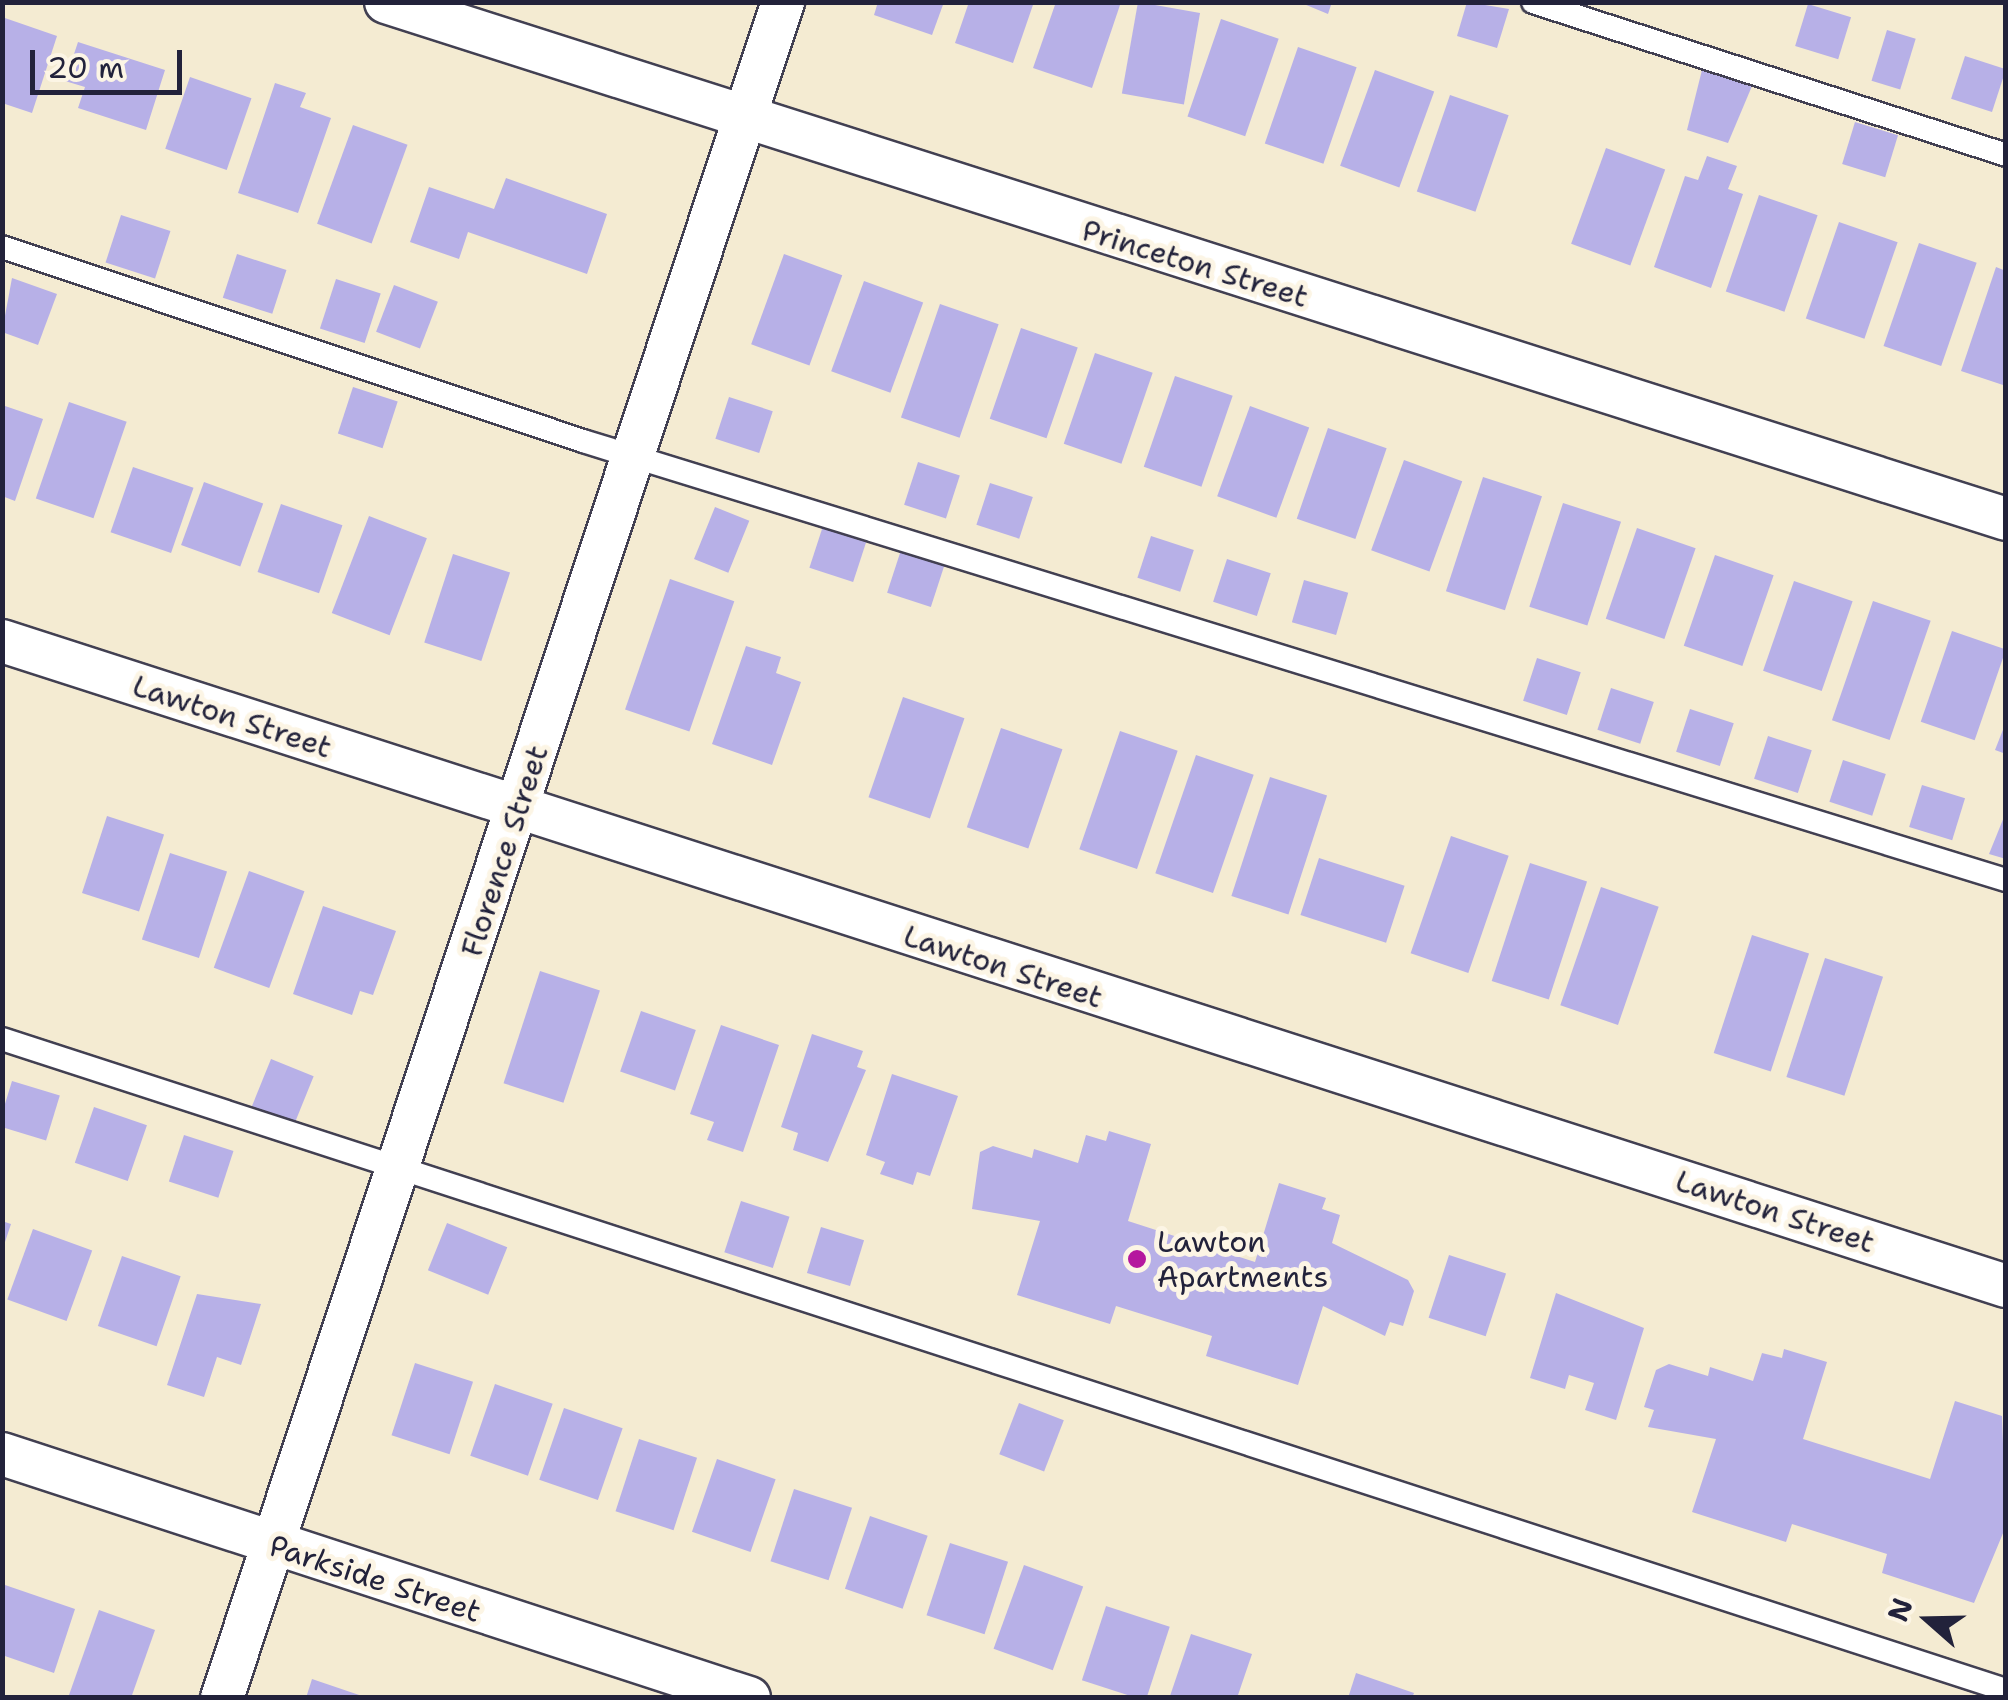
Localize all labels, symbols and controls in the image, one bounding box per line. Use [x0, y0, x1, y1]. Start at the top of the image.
scale bar [35, 30, 188, 92]
text: 20 m [47, 47, 124, 88]
street label: Princeton Street [1078, 212, 1312, 316]
street label: Lawton Street [128, 668, 336, 766]
street label: Florence Street [454, 741, 556, 961]
street label: Lawton Street [899, 918, 1107, 1016]
street label: Lawton Street [1671, 1163, 1879, 1261]
place label: Lawton Apartments [1157, 1224, 1328, 1294]
marker: Lawton Apartments [1126, 1248, 1148, 1270]
street label: Parkside Street [265, 1528, 485, 1630]
north arrow [1878, 1570, 1978, 1670]
text: N [1878, 1593, 1921, 1627]

